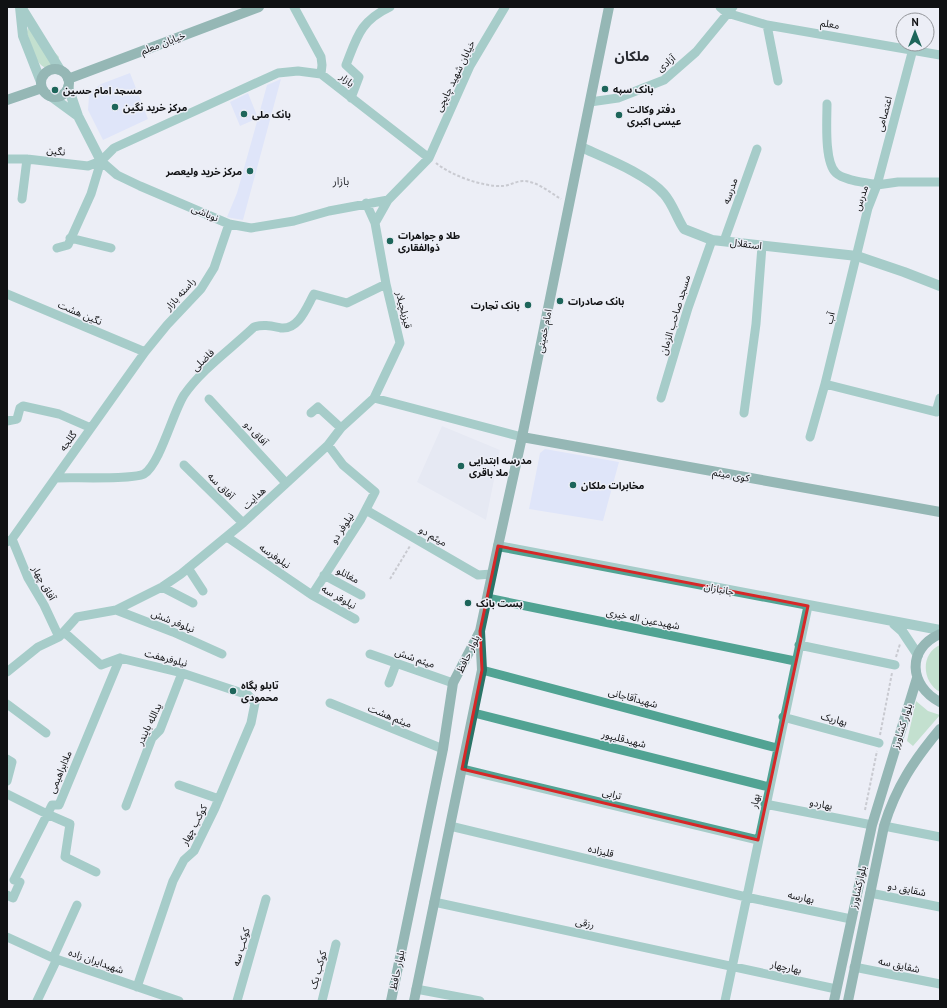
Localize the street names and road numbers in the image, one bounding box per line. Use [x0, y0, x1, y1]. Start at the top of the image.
street label: معلم [819, 16, 840, 33]
street label: خیابان معلم [139, 29, 188, 58]
street label: خیابان شهید چایچی [432, 38, 478, 114]
street label: آزادی [654, 51, 679, 75]
street label: بازار [336, 70, 357, 90]
street label: اعتصامی [873, 95, 895, 133]
street label: نگین [46, 143, 66, 159]
street label: مدرسه [719, 176, 741, 206]
street label: مدرس [851, 184, 871, 212]
street label: نوباشی [189, 202, 221, 225]
street label: استقلال [729, 236, 763, 252]
street label: مسجد صاحب الزمان [657, 273, 693, 357]
street label: راسته بازار [161, 275, 198, 314]
street label: قیزیلچیلار [393, 289, 415, 330]
street label: نگین هشت [56, 298, 104, 328]
street label: امام خمینی [533, 308, 557, 354]
street label: آب [822, 309, 838, 326]
street label: فاضلی [189, 346, 218, 374]
street label: آفاق دو [241, 418, 272, 449]
street label: گللجه [56, 428, 80, 453]
street label: کوی میثم [711, 465, 751, 486]
street label: آفاق سه [205, 470, 238, 503]
street label: هدایت [240, 484, 269, 512]
street label: نیلوفر دو [327, 510, 357, 546]
street label: میثم دو [416, 523, 449, 550]
street label: نیلوفرسه [257, 541, 293, 571]
street label: آفاق چهار [29, 562, 59, 604]
street label: مغانلو [334, 564, 362, 586]
street label: جانبازان [703, 580, 735, 598]
street label: نیلوفر سه [319, 582, 359, 612]
street label: نیلوفر شش [149, 606, 197, 636]
street label: شهیدعین اله خیری [605, 606, 681, 633]
street label: بلوار حافظ [453, 633, 483, 675]
street label: میثم شش [393, 645, 437, 672]
street label: نیلوفرهفت [143, 646, 189, 670]
street label: شهیدآقاجانی [607, 685, 659, 711]
street label: یدالله بایندر [133, 701, 165, 748]
street label: میثم هشت [366, 701, 414, 732]
street label: بلوار کشاورز [888, 702, 915, 751]
street label: بهاریک [819, 709, 849, 729]
street label: شهیدقلیپور [599, 727, 648, 751]
street label: ملاابراهیمی [45, 749, 75, 795]
street label: ترابی [601, 785, 623, 803]
street label: بهار [747, 792, 763, 810]
street label: بهاردو [808, 795, 834, 813]
street label: کوکب چهار [177, 802, 211, 848]
street label: قلیزاده [587, 842, 616, 860]
street label: بلوارکشاورز [847, 864, 869, 911]
street label: شقایق دو [887, 879, 927, 899]
street label: بهارسه [787, 888, 816, 906]
street label: رزقی [574, 915, 596, 931]
street label: کوکب سه [229, 925, 253, 968]
street label: شهیدایران زاده [67, 945, 125, 977]
street label: کوکب یک [307, 948, 330, 991]
street label: بلوار حافظ [386, 948, 408, 991]
street label: شقایق سه [877, 954, 921, 976]
street label: بهارچهار [768, 957, 803, 977]

